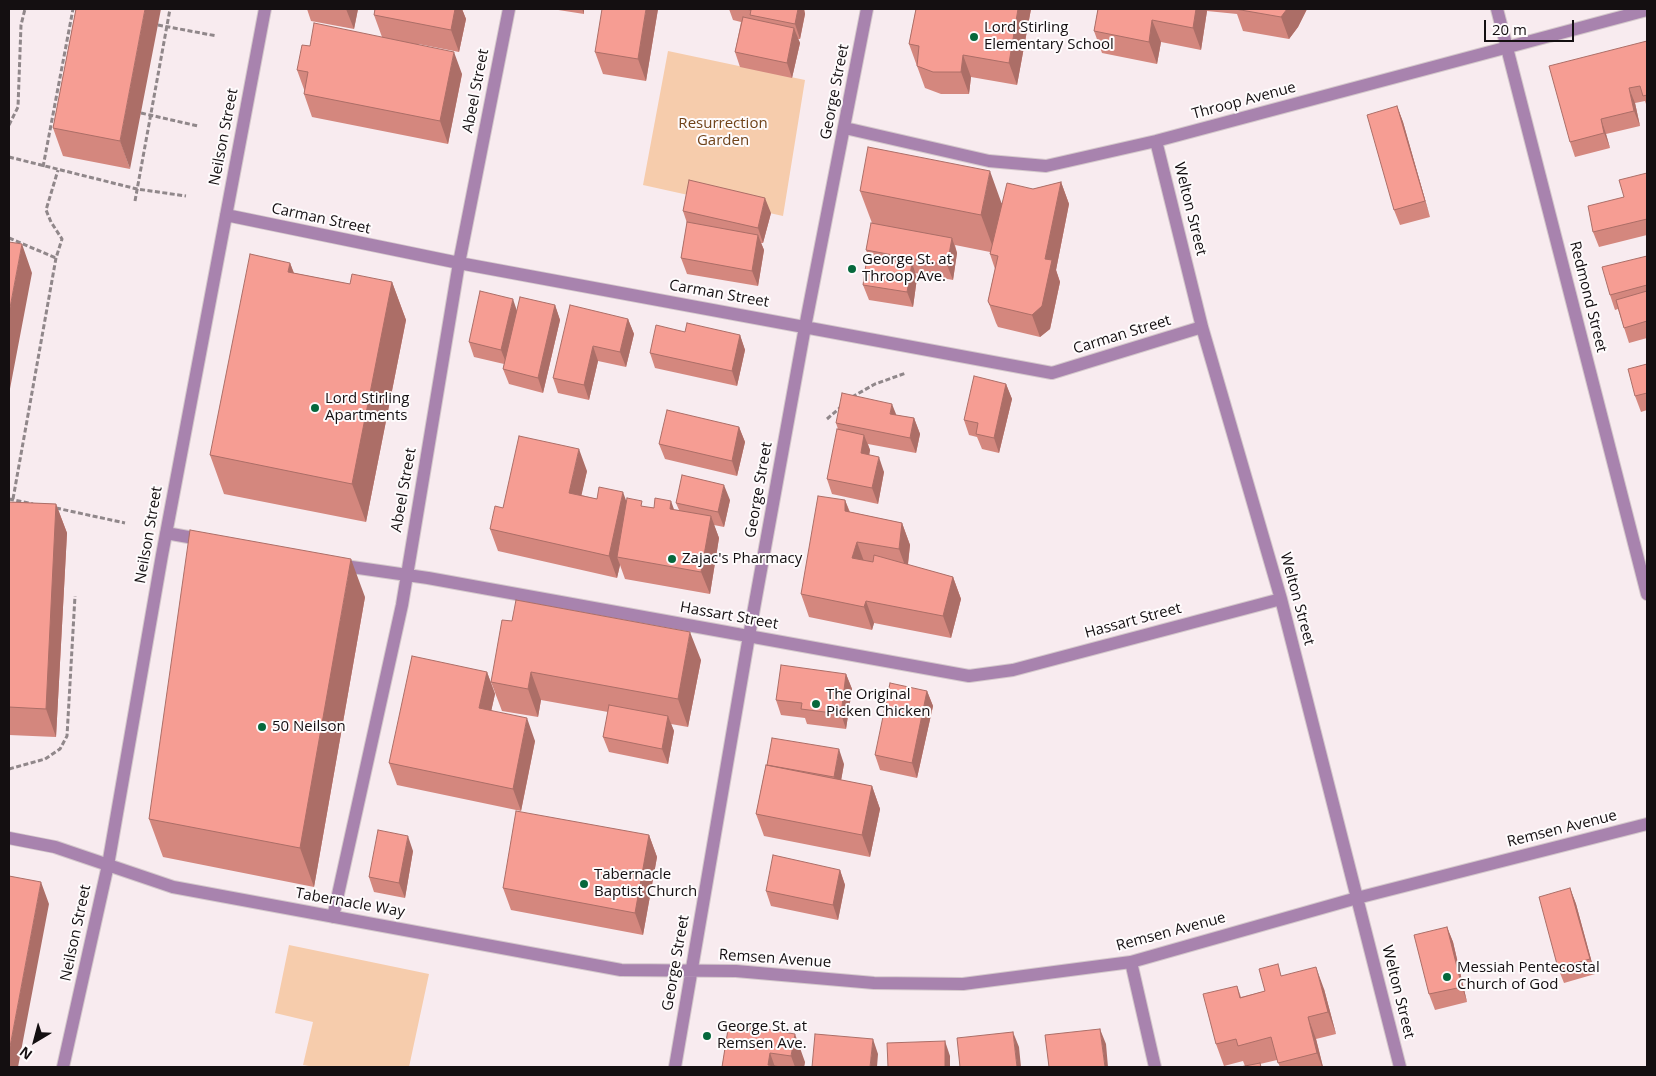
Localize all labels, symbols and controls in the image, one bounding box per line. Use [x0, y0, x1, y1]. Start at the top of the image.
scale bar [1486, 10, 1576, 42]
place label: Lord Stirling Elementary School [984, 19, 1114, 54]
text: 20 m [1492, 19, 1527, 39]
marker: Lord Stirling Elementary School [968, 31, 980, 43]
street label: George Street [817, 43, 853, 141]
street label: Abeel Street [459, 48, 493, 134]
street label: Throop Avenue [1190, 78, 1298, 124]
street label: Neilson Street [206, 87, 242, 187]
park label: Resurrection Garden [678, 115, 768, 150]
street label: Welton Street [1170, 161, 1210, 257]
street label: Carman Street [270, 200, 372, 238]
street label: Redmond Street [1565, 240, 1611, 354]
place label: George St. at Throop Ave. [862, 251, 952, 286]
marker: George St. at Throop Ave. [846, 263, 858, 275]
street label: Carman Street [668, 276, 770, 312]
street label: Carman Street [1071, 312, 1173, 358]
place label: Lord Stirling Apartments [325, 390, 409, 425]
marker: Lord Stirling Apartments [309, 402, 321, 414]
street label: George Street [742, 441, 776, 539]
street label: Abeel Street [388, 447, 420, 533]
street label: Neilson Street [132, 485, 166, 585]
place label: Zajac's Pharmacy [682, 550, 802, 568]
street label: Welton Street [1276, 551, 1318, 647]
marker: Zajac's Pharmacy [666, 553, 678, 565]
street label: Hassart Street [679, 599, 779, 633]
street label: Hassart Street [1083, 599, 1183, 643]
place label: The Original Picken Chicken [826, 686, 931, 721]
marker: The Original Picken Chicken [810, 698, 822, 710]
place label: 50 Neilson [272, 718, 346, 736]
marker: 50 Neilson [256, 721, 268, 733]
street label: Remsen Avenue [1505, 807, 1619, 851]
place label: Tabernacle Baptist Church [594, 866, 697, 901]
marker: Tabernacle Baptist Church [578, 878, 590, 890]
street label: Neilson Street [57, 883, 95, 983]
street label: Tabernacle Way [294, 885, 406, 921]
street label: Remsen Avenue [1114, 909, 1228, 955]
street label: George Street [659, 914, 693, 1012]
street label: Welton Street [1378, 944, 1418, 1040]
street label: Remsen Avenue [718, 946, 832, 972]
place label: Messiah Pentecostal Church of God [1457, 959, 1600, 994]
marker: Messiah Pentecostal Church of God [1441, 971, 1453, 983]
north arrow [10, 1016, 60, 1066]
place label: George St. at Remsen Ave. [717, 1018, 807, 1053]
marker: George St. at Remsen Ave. [701, 1030, 713, 1042]
text: N [15, 1042, 36, 1064]

